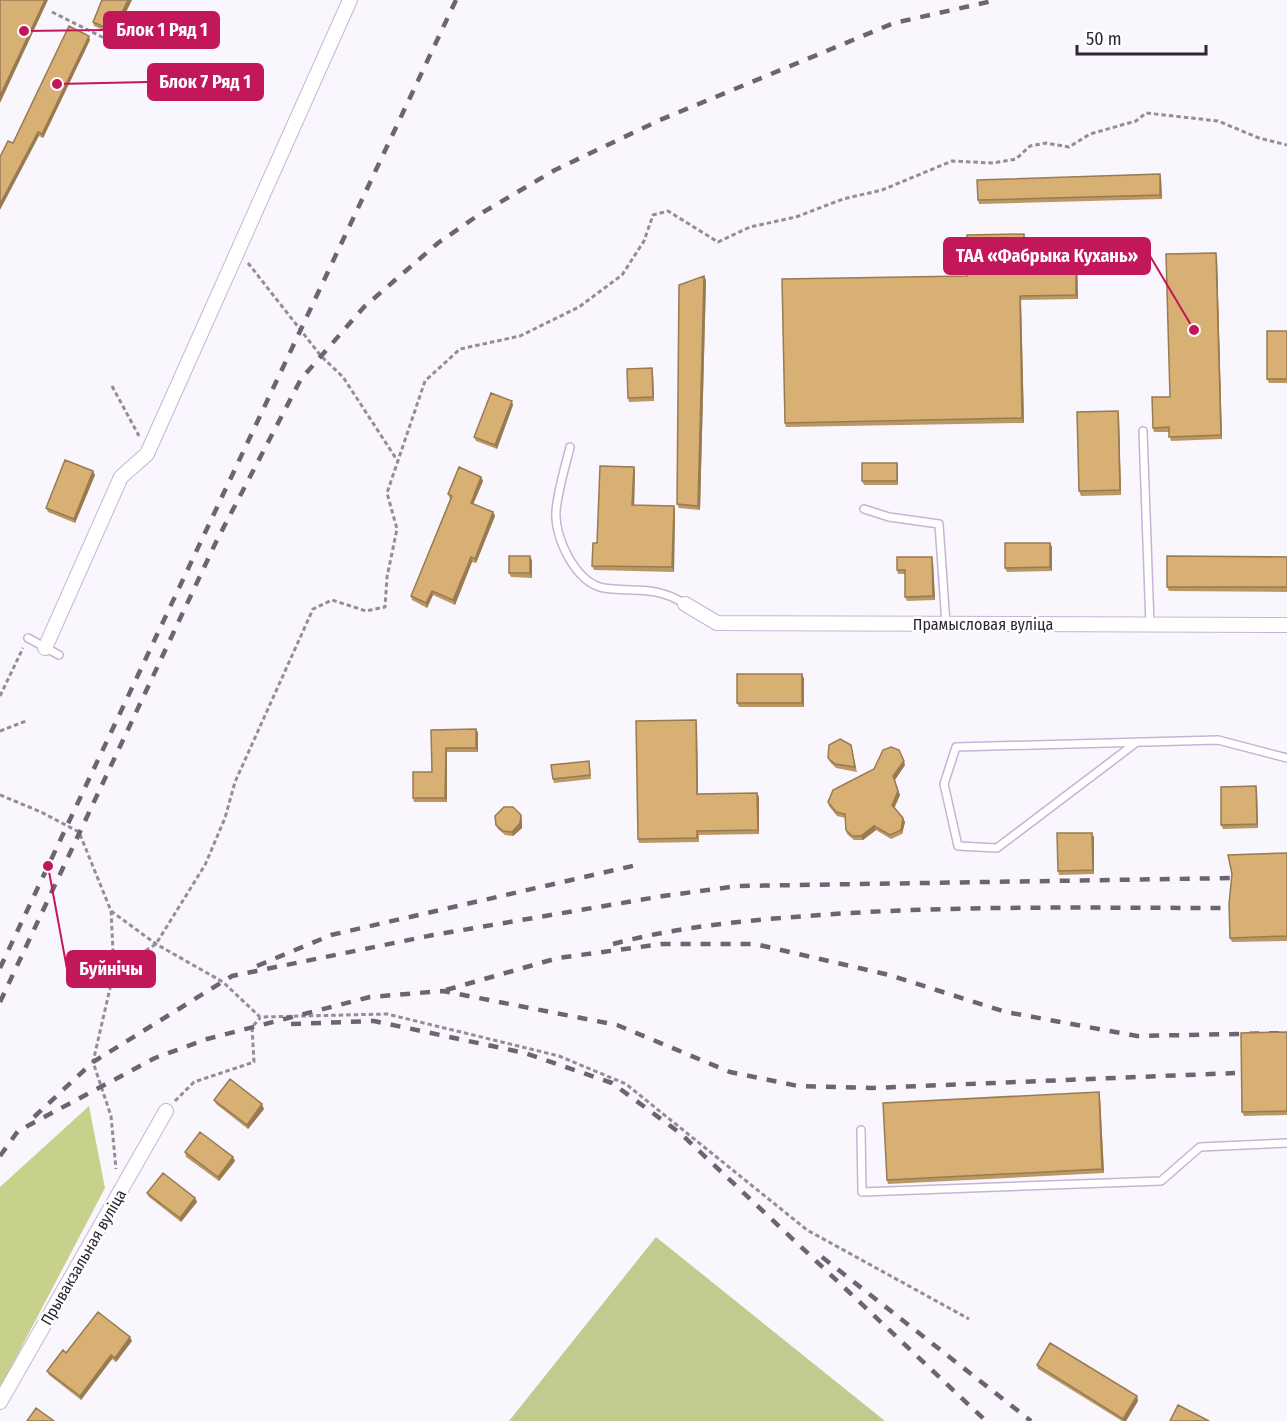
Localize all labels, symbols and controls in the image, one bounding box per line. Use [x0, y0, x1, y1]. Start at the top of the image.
callout: Блок 1 Ряд 1 [104, 12, 219, 48]
scale bar [1077, 18, 1206, 56]
text: Блок 1 Ряд 1 [116, 19, 208, 41]
text: 50 m [1086, 28, 1122, 50]
callout: Блок 7 Ряд 1 [148, 64, 263, 100]
text: Блок 7 Ряд 1 [159, 71, 251, 93]
callout: ТАА «Фабрыка Кухань» [944, 238, 1150, 274]
text: ТАА «Фабрыка Кухань» [956, 245, 1138, 267]
street label: Прамысловая вуліца [913, 615, 1053, 634]
callout: Буйнічы [67, 951, 155, 987]
text: Буйнічы [79, 958, 143, 980]
street label: Прывакзальная вуліца [37, 1186, 130, 1329]

